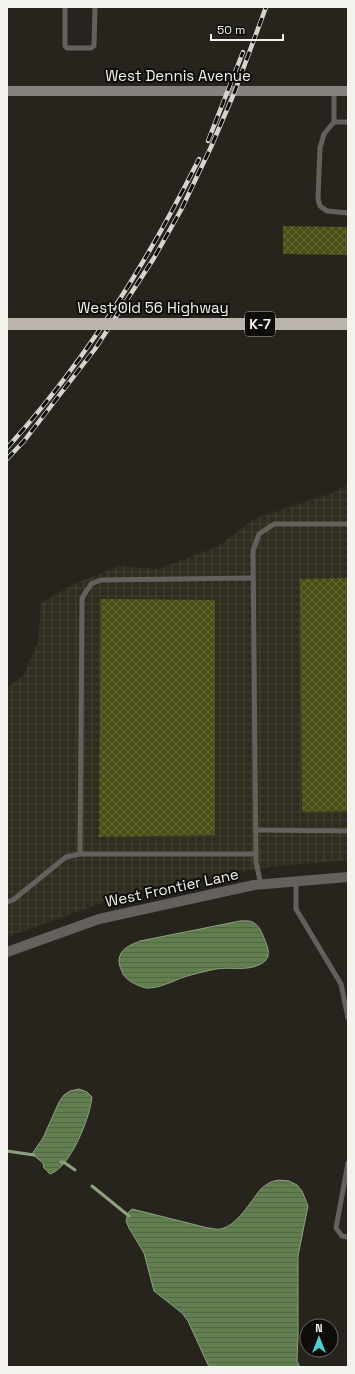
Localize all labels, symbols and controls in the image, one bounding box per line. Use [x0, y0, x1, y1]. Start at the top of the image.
scale bar [211, 16, 283, 42]
text: 50 m [217, 22, 245, 38]
street label: West Dennis Avenue [105, 66, 251, 85]
street label: West Old 56 Highway [77, 298, 229, 317]
road number: K-7 [245, 312, 275, 336]
street label: West Frontier Lane [103, 864, 240, 911]
north arrow [299, 1318, 339, 1358]
text: N [315, 1321, 323, 1335]

